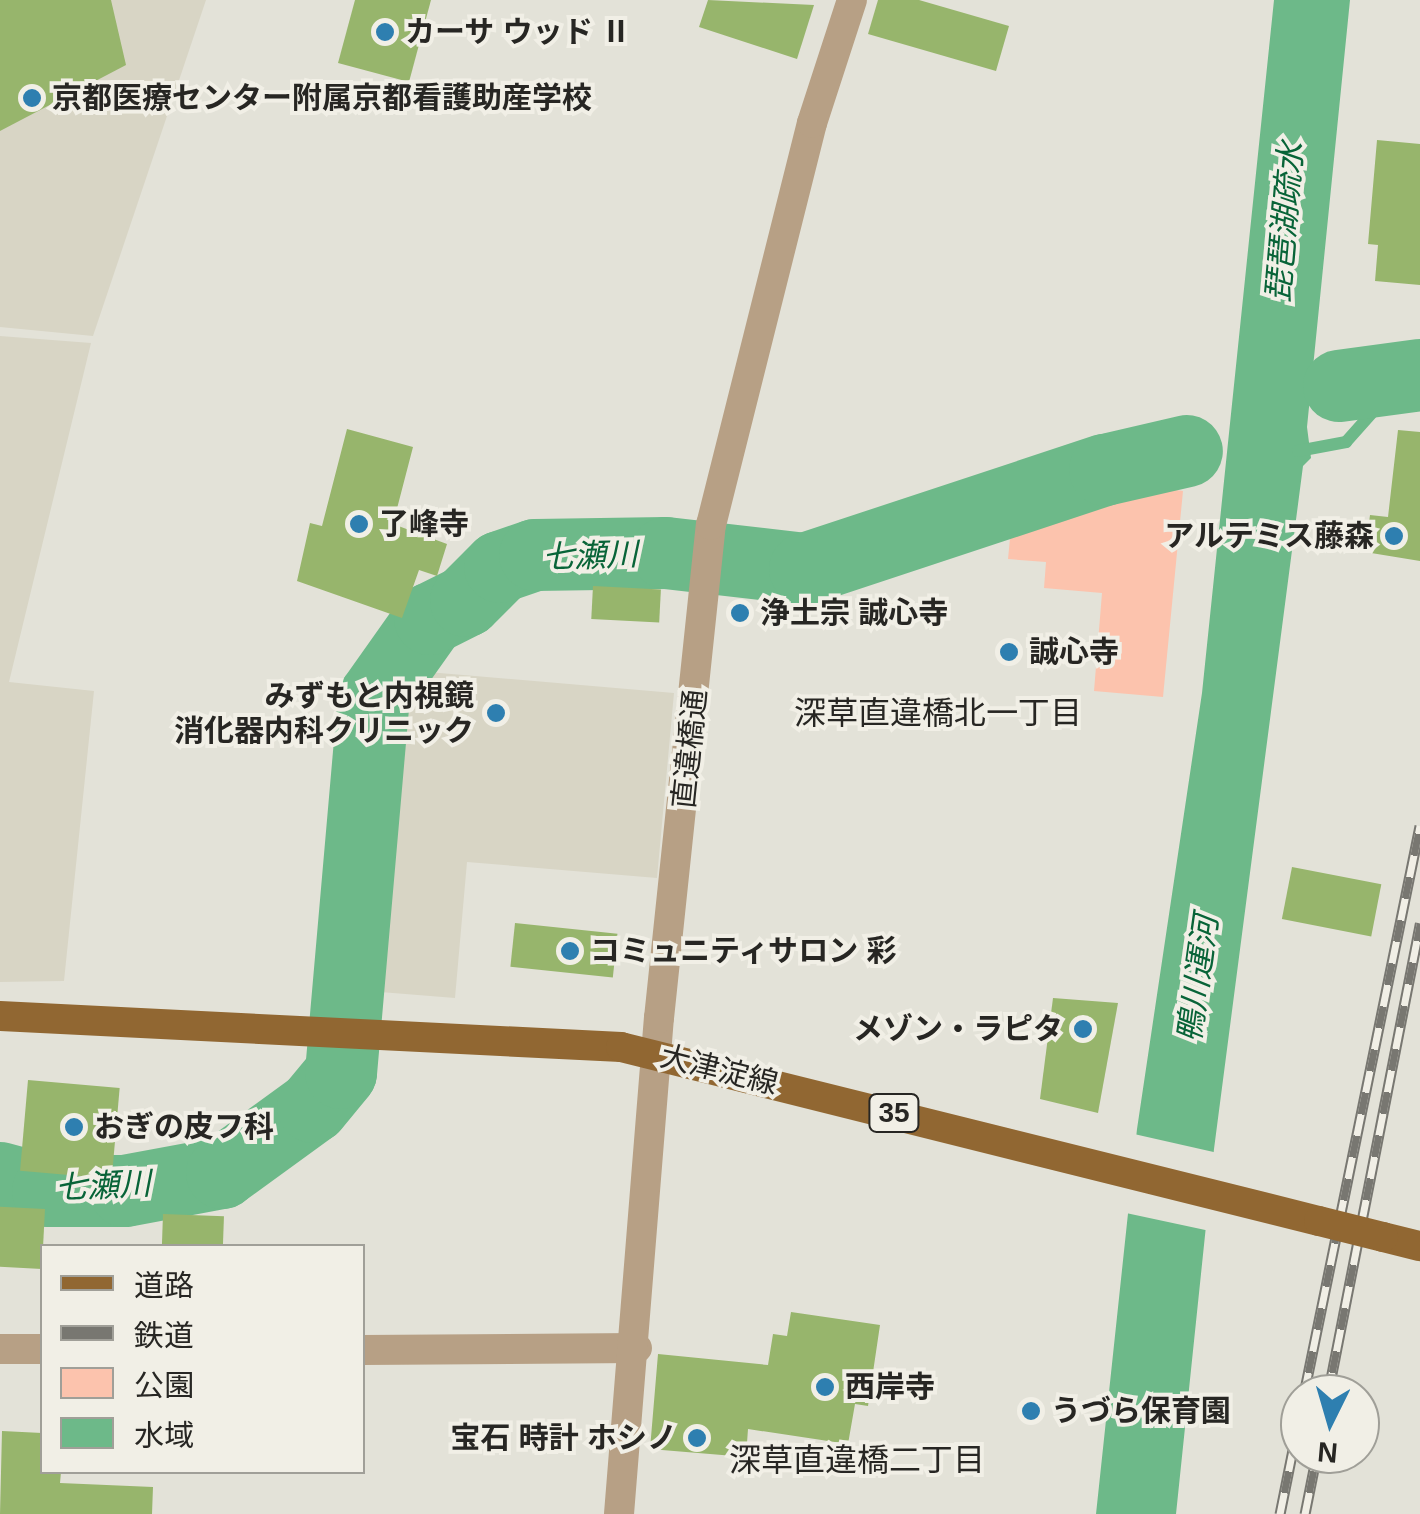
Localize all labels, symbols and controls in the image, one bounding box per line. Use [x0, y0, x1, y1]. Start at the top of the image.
place label: カーサ ウッド Ⅱ [405, 14, 632, 50]
marker: カーサ ウッド Ⅱ [374, 21, 396, 43]
place label: 京都医療センター附属京都看護助産学校 [52, 80, 592, 116]
marker: 京都医療センター附属京都看護助産学校 [21, 87, 43, 109]
water label: 琵琶湖疏水 [1259, 141, 1311, 303]
place label: 了峰寺 [379, 506, 469, 542]
marker: 了峰寺 [348, 513, 370, 535]
place label: アルテミス藤森 [1164, 518, 1374, 554]
marker: アルテミス藤森 [1383, 525, 1405, 547]
water label: 七瀬川 [541, 535, 639, 577]
place label: 浄土宗 誠心寺 [760, 595, 948, 631]
marker: 浄土宗 誠心寺 [729, 602, 751, 624]
place label: 誠心寺 [1029, 634, 1119, 670]
marker: 誠心寺 [998, 641, 1020, 663]
place label: みずもと内視鏡 消化器内科クリニック [174, 678, 474, 748]
street label: 直違橋通 [666, 687, 714, 811]
district label: 深草直違橋北一丁目 [794, 694, 1082, 732]
marker: みずもと内視鏡 消化器内科クリニック [483, 700, 509, 726]
water label: 鴨川運河 [1170, 913, 1226, 1045]
place label: コミュニティサロン 彩 [590, 933, 898, 969]
marker: コミュニティサロン 彩 [559, 940, 581, 962]
place label: メゾン・ラピタ [853, 1011, 1063, 1047]
marker: メゾン・ラピタ [1072, 1018, 1094, 1040]
street label: 大津淀線 [656, 1038, 782, 1102]
road number: 35 [866, 1090, 922, 1136]
place label: おぎの皮フ科 [94, 1109, 274, 1145]
marker: おぎの皮フ科 [63, 1116, 85, 1138]
water label: 七瀬川 [54, 1164, 152, 1208]
legend [40, 1244, 365, 1474]
text: 道路 [134, 1269, 194, 1302]
text: 鉄道 [134, 1319, 194, 1352]
text: 公園 [134, 1369, 194, 1402]
place label: 西岸寺 [845, 1369, 935, 1405]
north arrow [1280, 1374, 1380, 1474]
marker: 西岸寺 [814, 1376, 836, 1398]
place label: うづら保育園 [1051, 1393, 1231, 1429]
marker: うづら保育園 [1020, 1400, 1042, 1422]
text: 水域 [134, 1419, 194, 1452]
place label: 宝石 時計 ホシノ [450, 1420, 677, 1456]
marker: 宝石 時計 ホシノ [686, 1427, 708, 1449]
text: N [1316, 1436, 1339, 1469]
district label: 深草直違橋二丁目 [729, 1441, 985, 1479]

